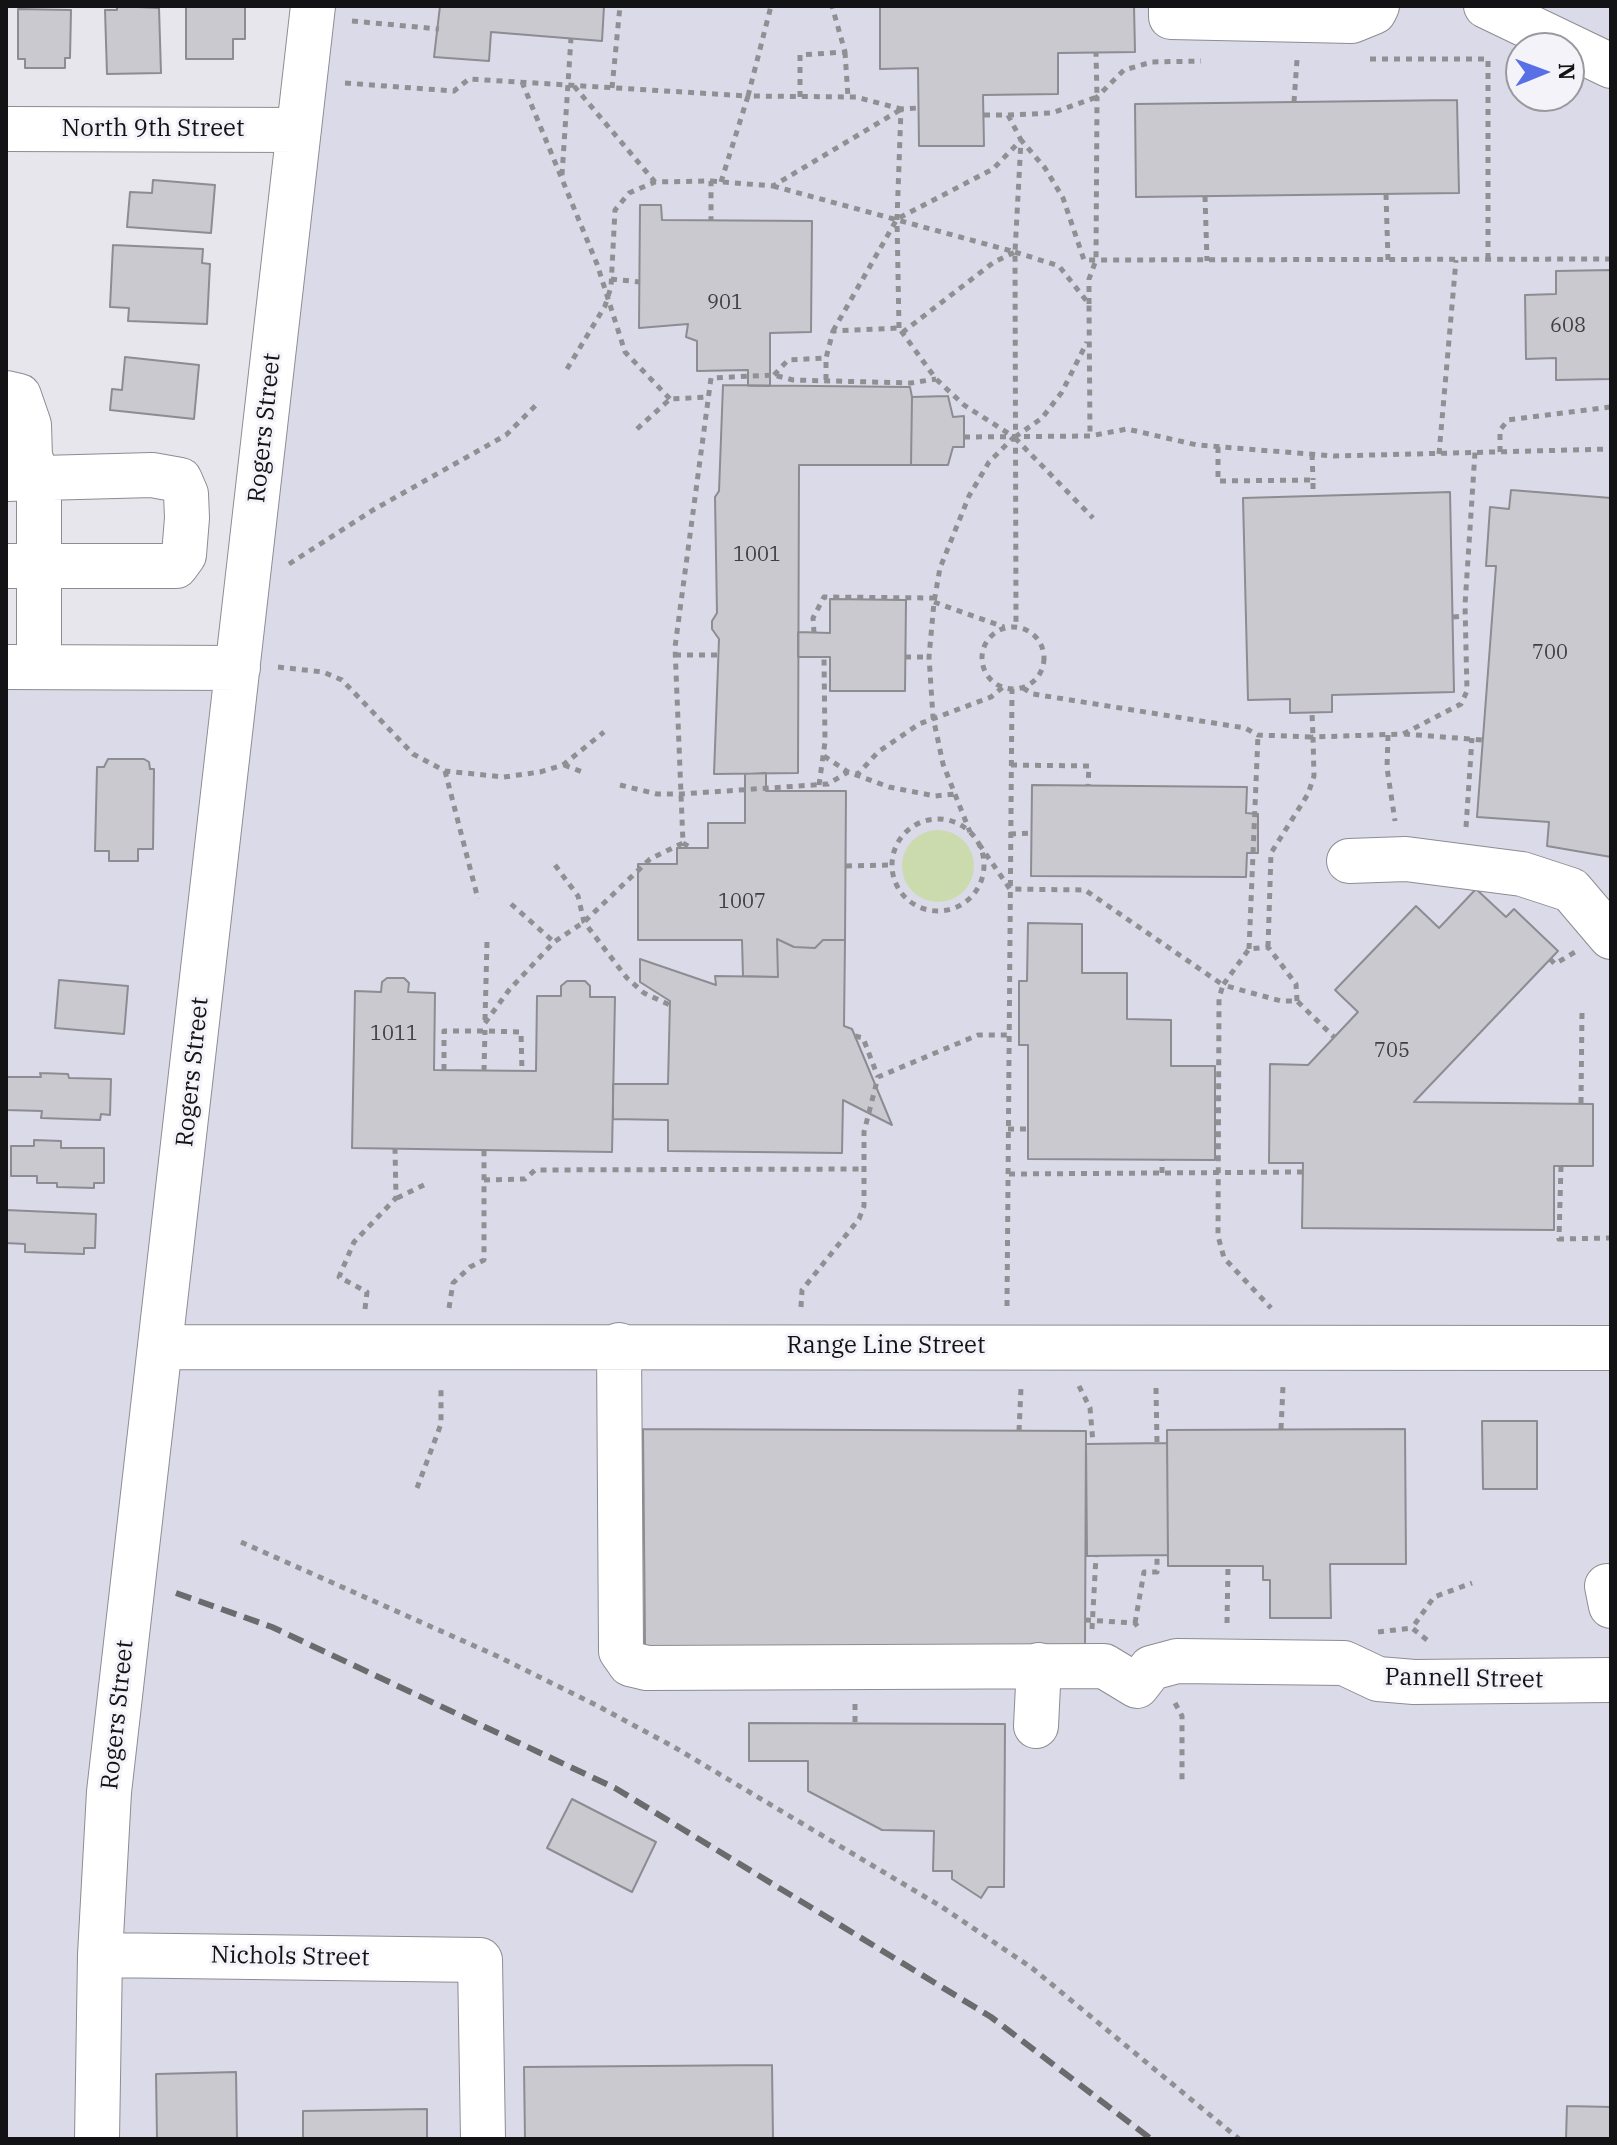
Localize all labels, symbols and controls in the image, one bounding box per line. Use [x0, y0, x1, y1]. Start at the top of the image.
north arrow [1505, 32, 1585, 112]
text: N [1553, 63, 1582, 81]
street label: North 9th Street [62, 115, 244, 143]
house number: 901 [707, 291, 743, 315]
house number: 608 [1550, 314, 1586, 338]
street label: Rogers Street [243, 352, 287, 504]
house number: 1001 [733, 543, 781, 567]
house number: 700 [1532, 641, 1568, 665]
house number: 1007 [718, 890, 766, 914]
street label: Rogers Street [171, 996, 215, 1148]
house number: 1011 [370, 1022, 418, 1046]
house number: 705 [1374, 1039, 1410, 1063]
street label: Range Line Street [787, 1332, 985, 1360]
street label: Rogers Street [96, 1639, 140, 1791]
street label: Pannell Street [1384, 1663, 1544, 1695]
street label: Nichols Street [210, 1941, 370, 1973]

